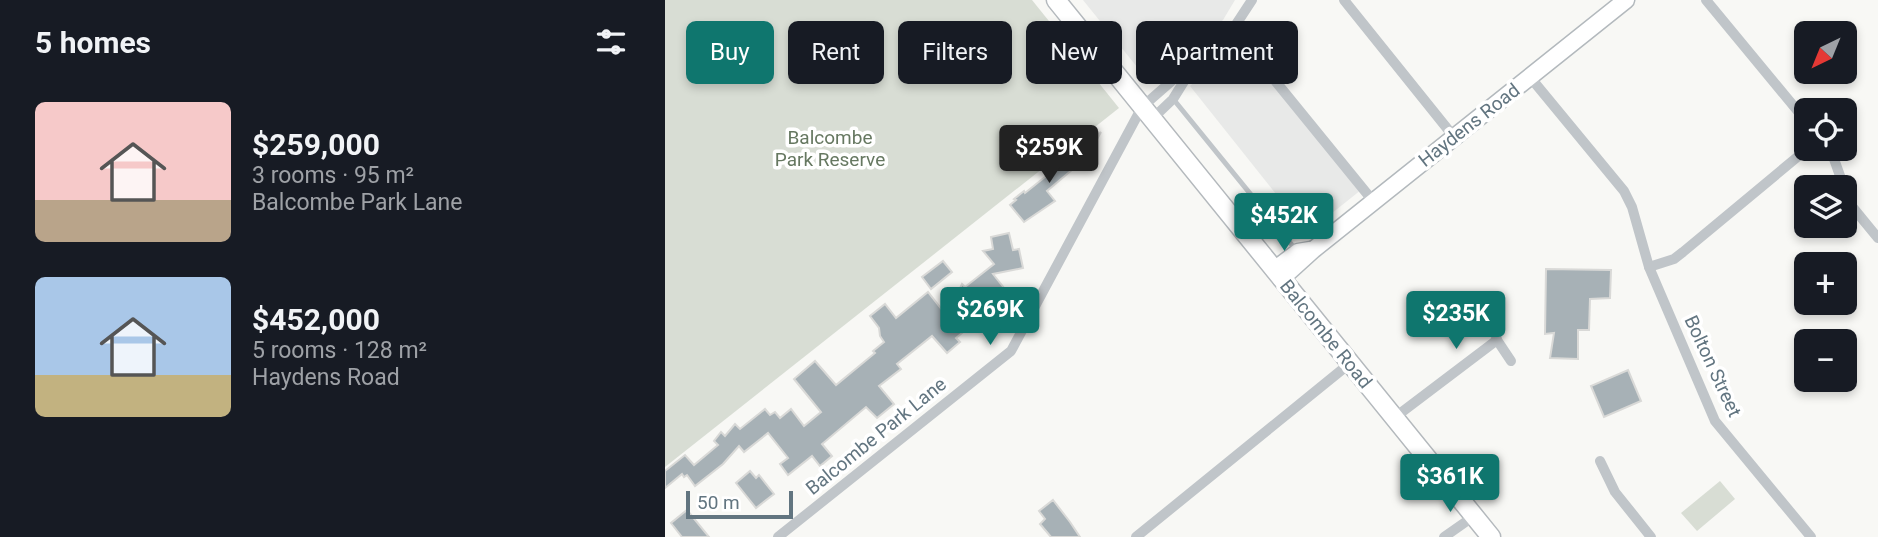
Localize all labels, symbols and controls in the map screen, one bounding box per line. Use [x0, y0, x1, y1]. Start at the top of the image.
chip: Buy [686, 21, 774, 84]
chip: Rent [788, 21, 884, 84]
chip: Filters [898, 21, 1012, 84]
chip: New [1026, 21, 1122, 84]
chip: Apartment [1136, 21, 1298, 84]
north arrow [1794, 21, 1857, 84]
map controls [1794, 21, 1857, 392]
icon: filters [592, 23, 630, 61]
text: 5 homes [35, 25, 151, 60]
street label: Haydens Road [1414, 78, 1524, 172]
button: locate [1794, 98, 1857, 161]
pin: $259K [1000, 125, 1098, 185]
park label: Balcombe Park Reserve [775, 126, 885, 171]
text: $259,000 [252, 127, 380, 162]
icon: home [91, 130, 175, 214]
text: $259K [1015, 134, 1083, 161]
text: 3 rooms · 95 m² [252, 162, 414, 189]
button: layers [1794, 175, 1857, 238]
text: Balcombe Park Lane [252, 189, 462, 216]
pin: $452K [1235, 194, 1333, 253]
text: $452K [1250, 202, 1318, 229]
button: + [1794, 252, 1857, 315]
street label: Balcombe Road [1275, 275, 1377, 393]
pin: $269K [941, 288, 1039, 347]
pin: $235K [1407, 292, 1505, 351]
text: $269K [956, 296, 1024, 323]
text: $235K [1422, 300, 1490, 327]
text: $452,000 [252, 302, 380, 337]
icon: home [91, 305, 175, 389]
street label: Bolton Street [1679, 312, 1747, 420]
button: − [1794, 329, 1857, 392]
text: 5 rooms · 128 m² [252, 337, 427, 364]
text: Haydens Road [252, 364, 400, 391]
street label: Balcombe Park Lane [801, 372, 951, 500]
pin: $361K [1401, 454, 1499, 514]
text: $361K [1416, 463, 1484, 490]
scale bar [686, 488, 793, 520]
text: 50 m [697, 491, 740, 514]

